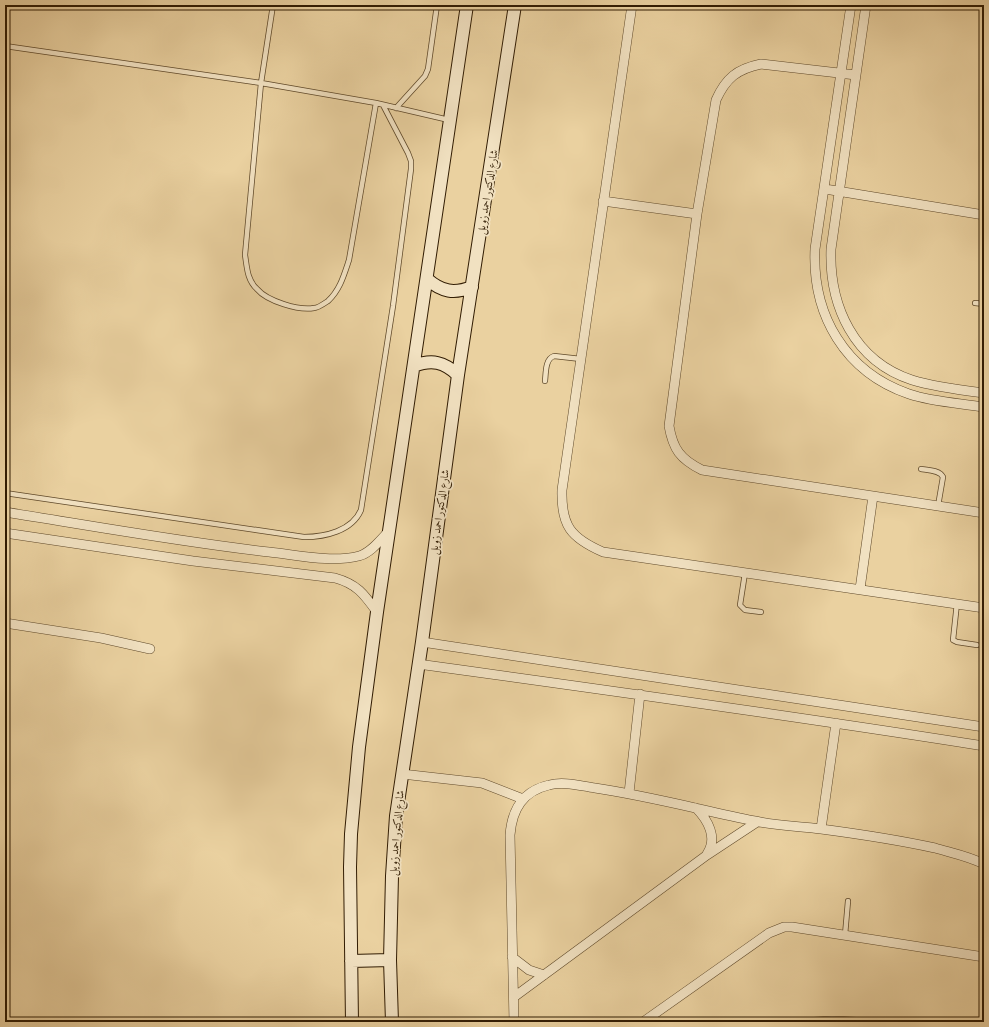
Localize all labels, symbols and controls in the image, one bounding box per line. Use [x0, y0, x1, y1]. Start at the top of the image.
street label: شارع الدكتور احمد زويل [473, 149, 504, 236]
street label: شارع الدكتور احمد زويل [426, 469, 455, 556]
street label: شارع الدكتور احمد زويل [385, 790, 410, 877]

